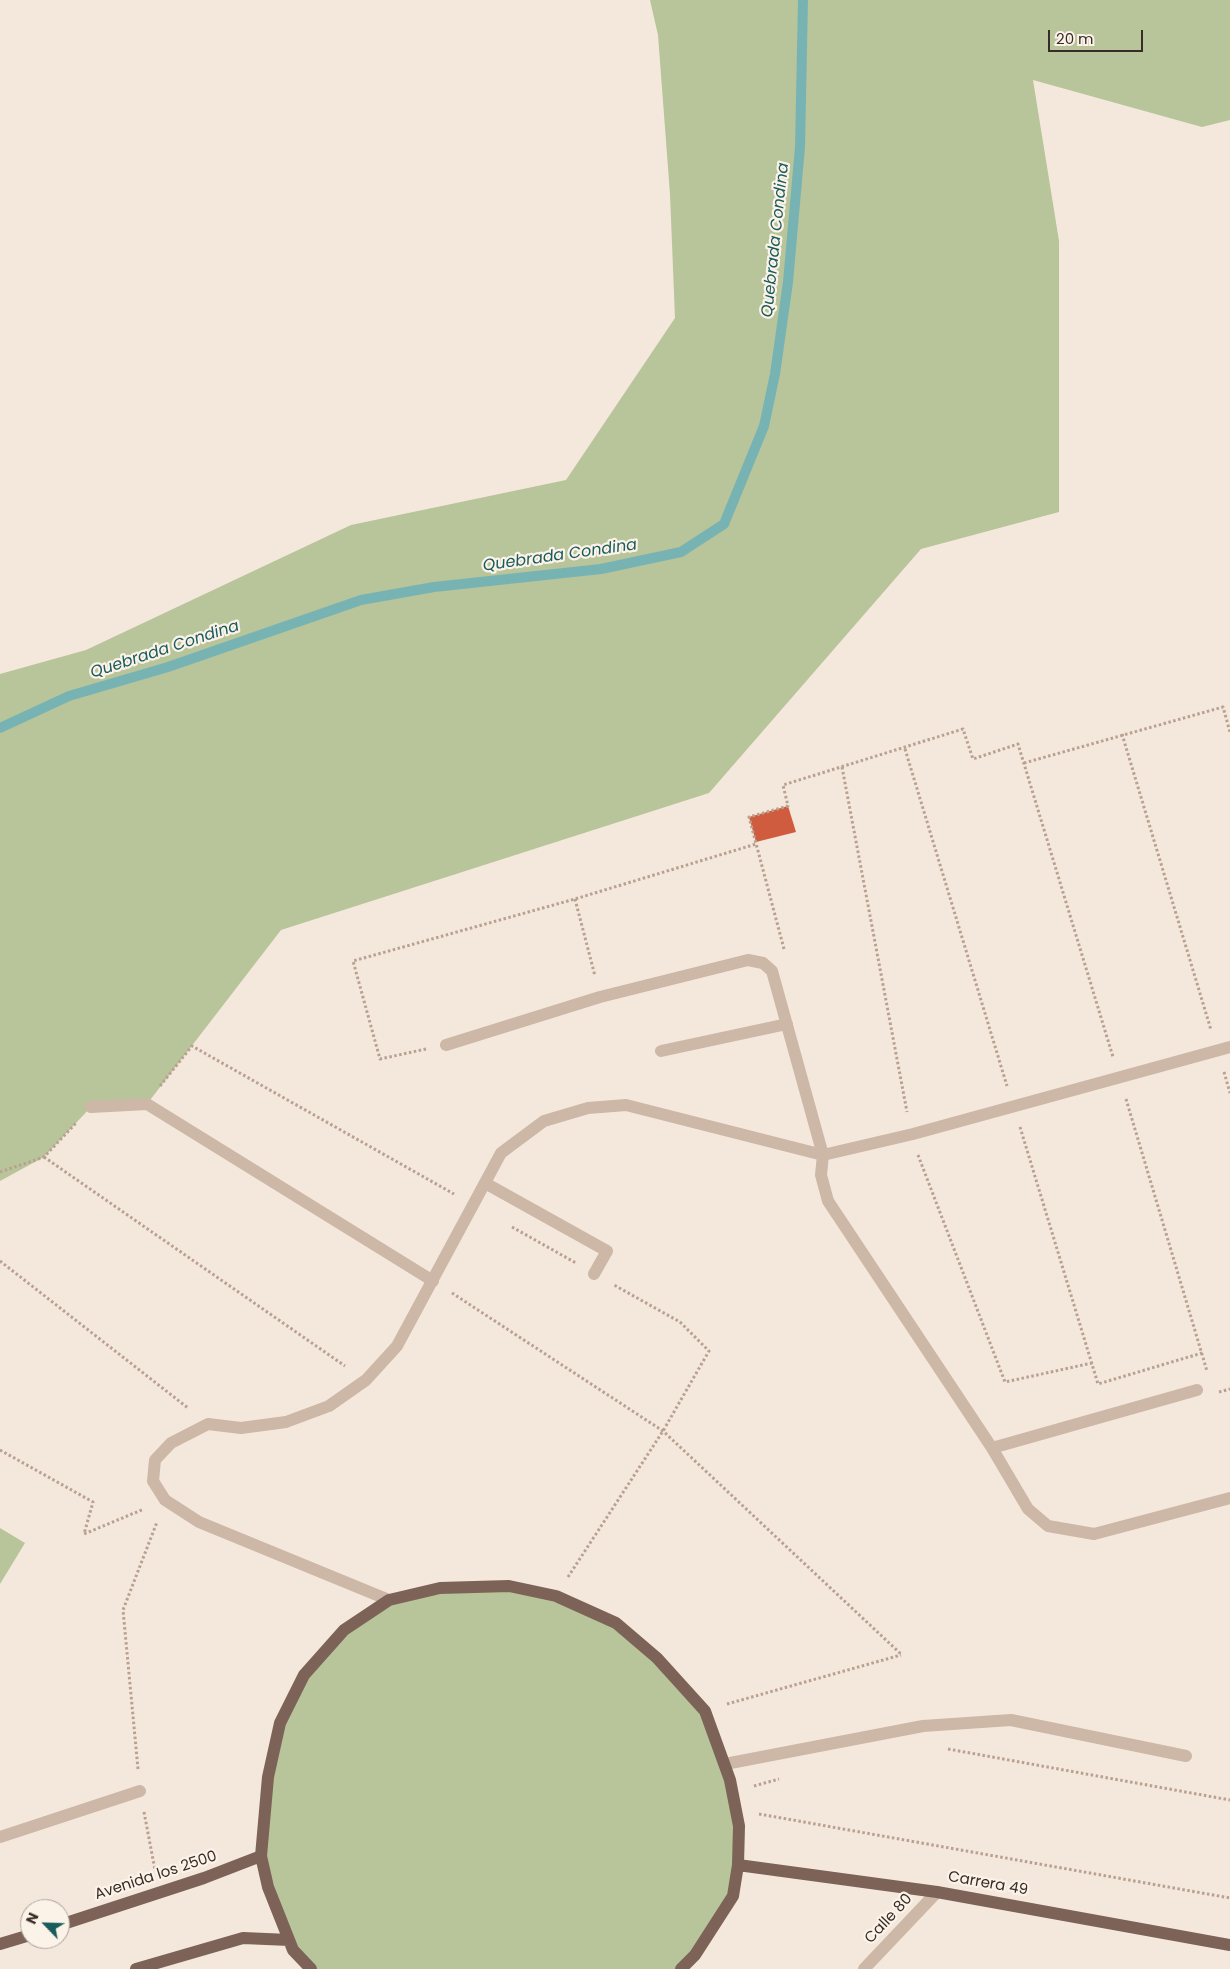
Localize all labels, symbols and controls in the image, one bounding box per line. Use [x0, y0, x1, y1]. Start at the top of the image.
scale bar [1050, 20, 1145, 52]
text: 20 m [1056, 28, 1094, 49]
water label: Quebrada Condina [758, 162, 794, 318]
water label: Quebrada Condina [482, 536, 638, 576]
water label: Quebrada Condina [88, 617, 242, 683]
street label: Avenida los 2500 [93, 1848, 219, 1904]
street label: Carrera 49 [947, 1868, 1029, 1900]
street label: Calle 80 [862, 1890, 916, 1948]
north arrow [20, 1899, 70, 1949]
text: N [21, 1909, 43, 1927]

